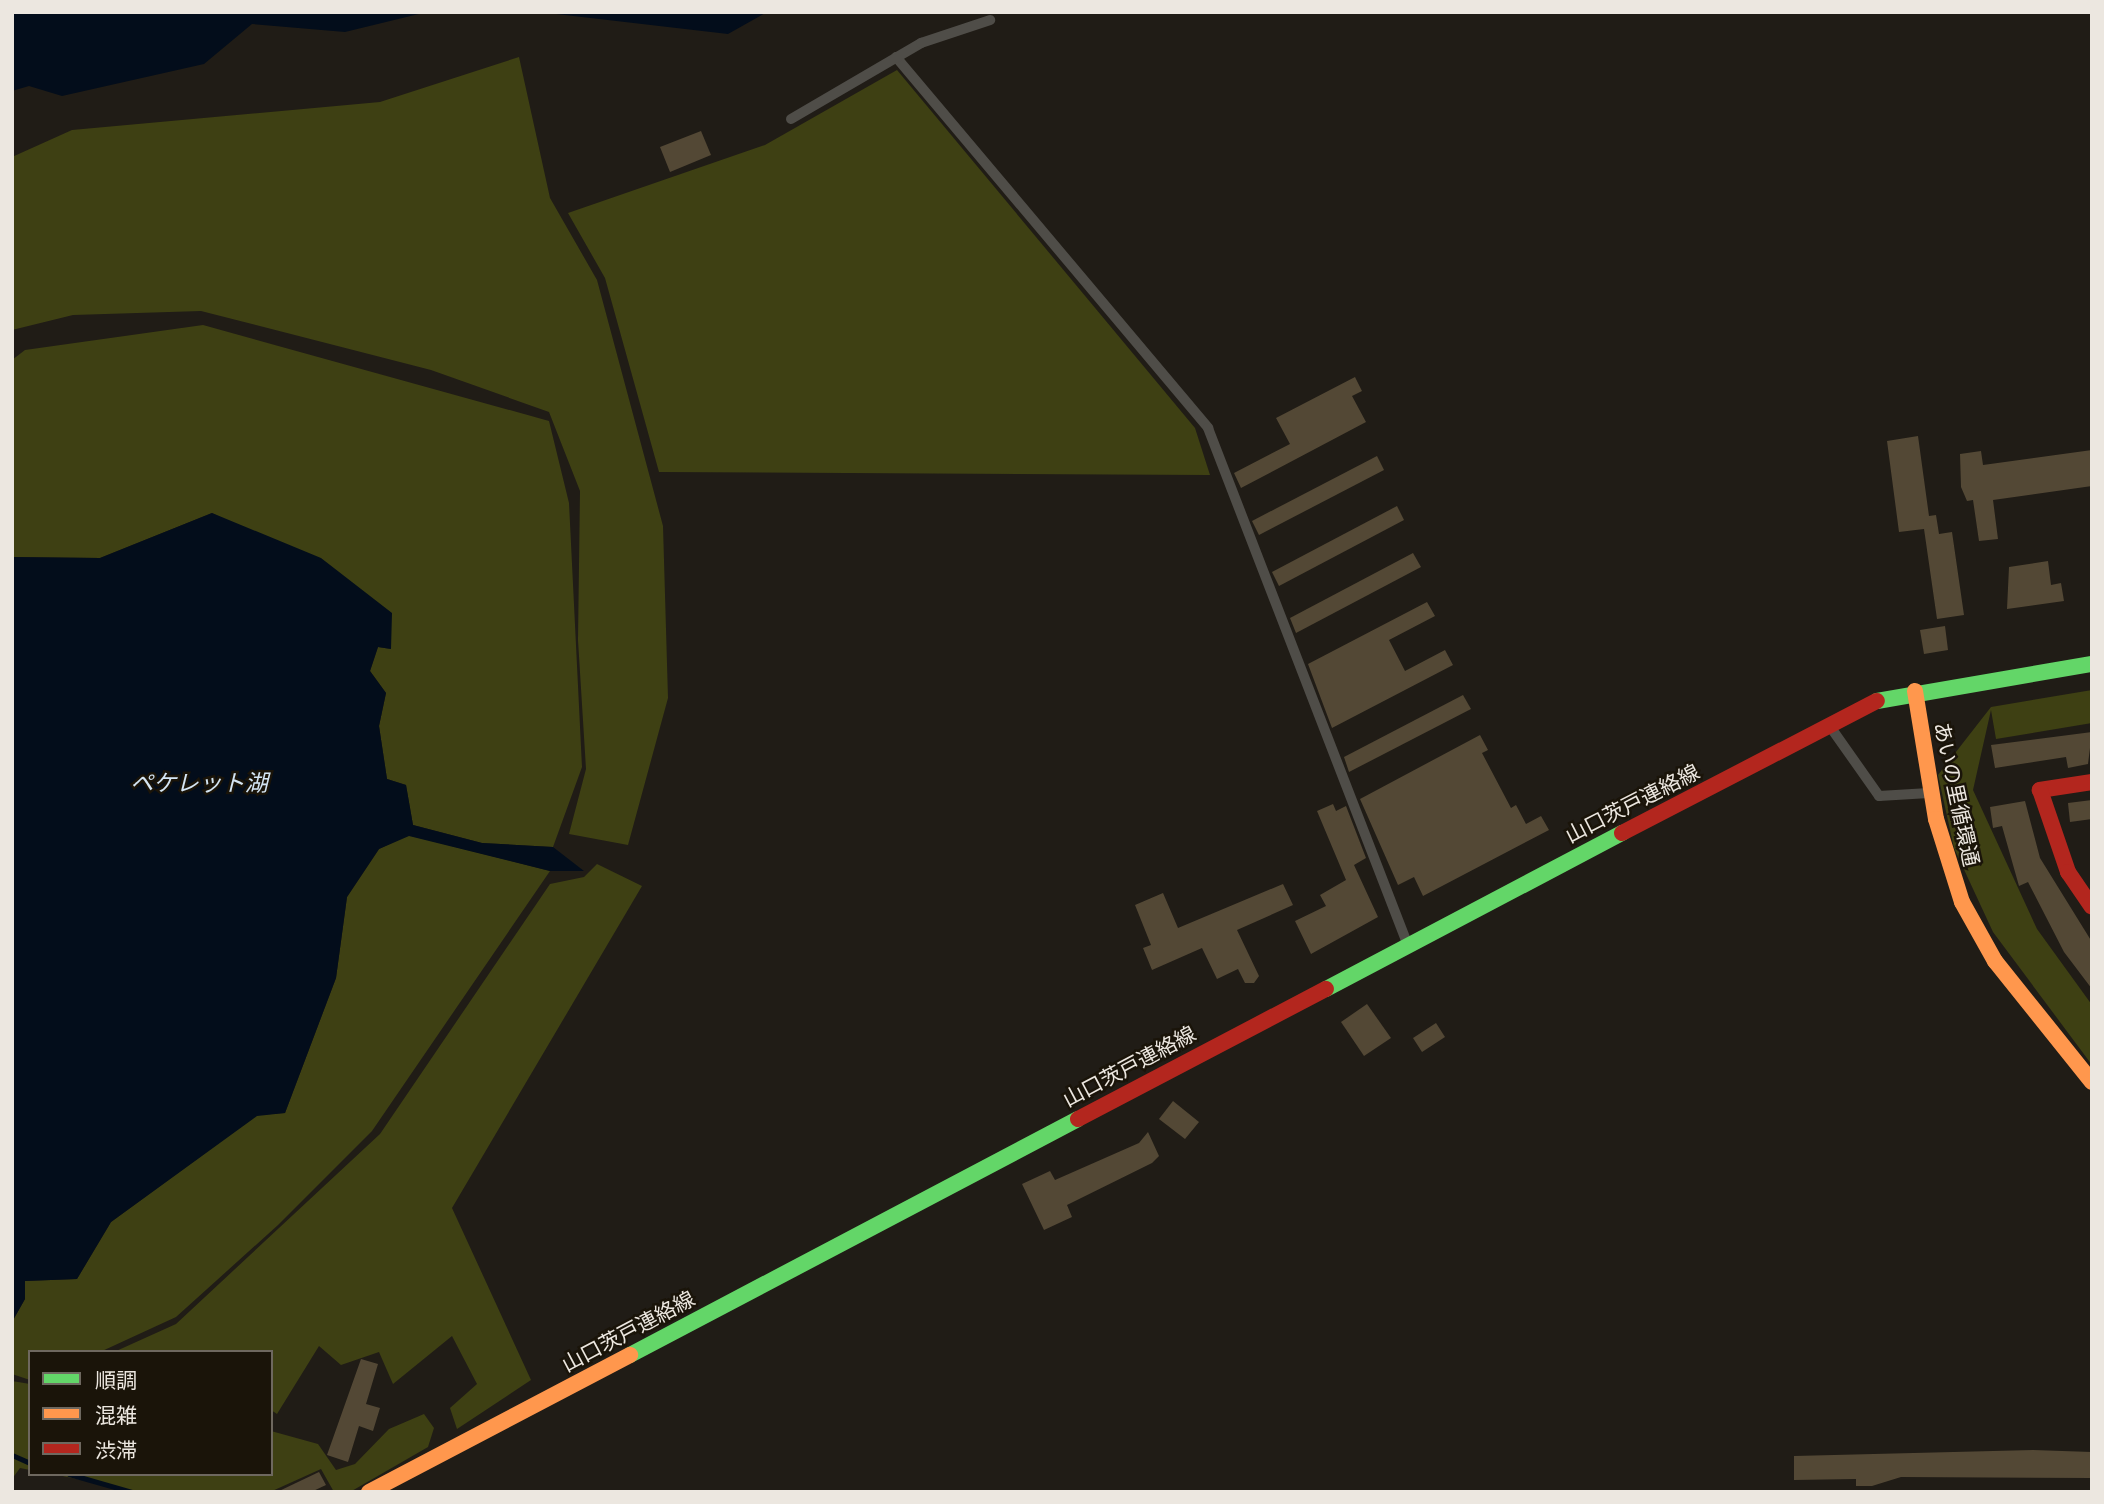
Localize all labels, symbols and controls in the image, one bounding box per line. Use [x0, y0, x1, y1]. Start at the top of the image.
street label: あいの里循環通 [1929, 719, 1985, 869]
street label: 山口茨戸連絡線 [1561, 758, 1703, 848]
water label: ペケレット湖 [130, 768, 268, 796]
street label: 山口茨戸連絡線 [1058, 1020, 1200, 1112]
street label: 山口茨戸連絡線 [557, 1285, 699, 1377]
legend [28, 1350, 273, 1476]
text: 順調 [95, 1367, 137, 1392]
text: 混雑 [95, 1402, 137, 1427]
text: 渋滞 [95, 1437, 137, 1462]

